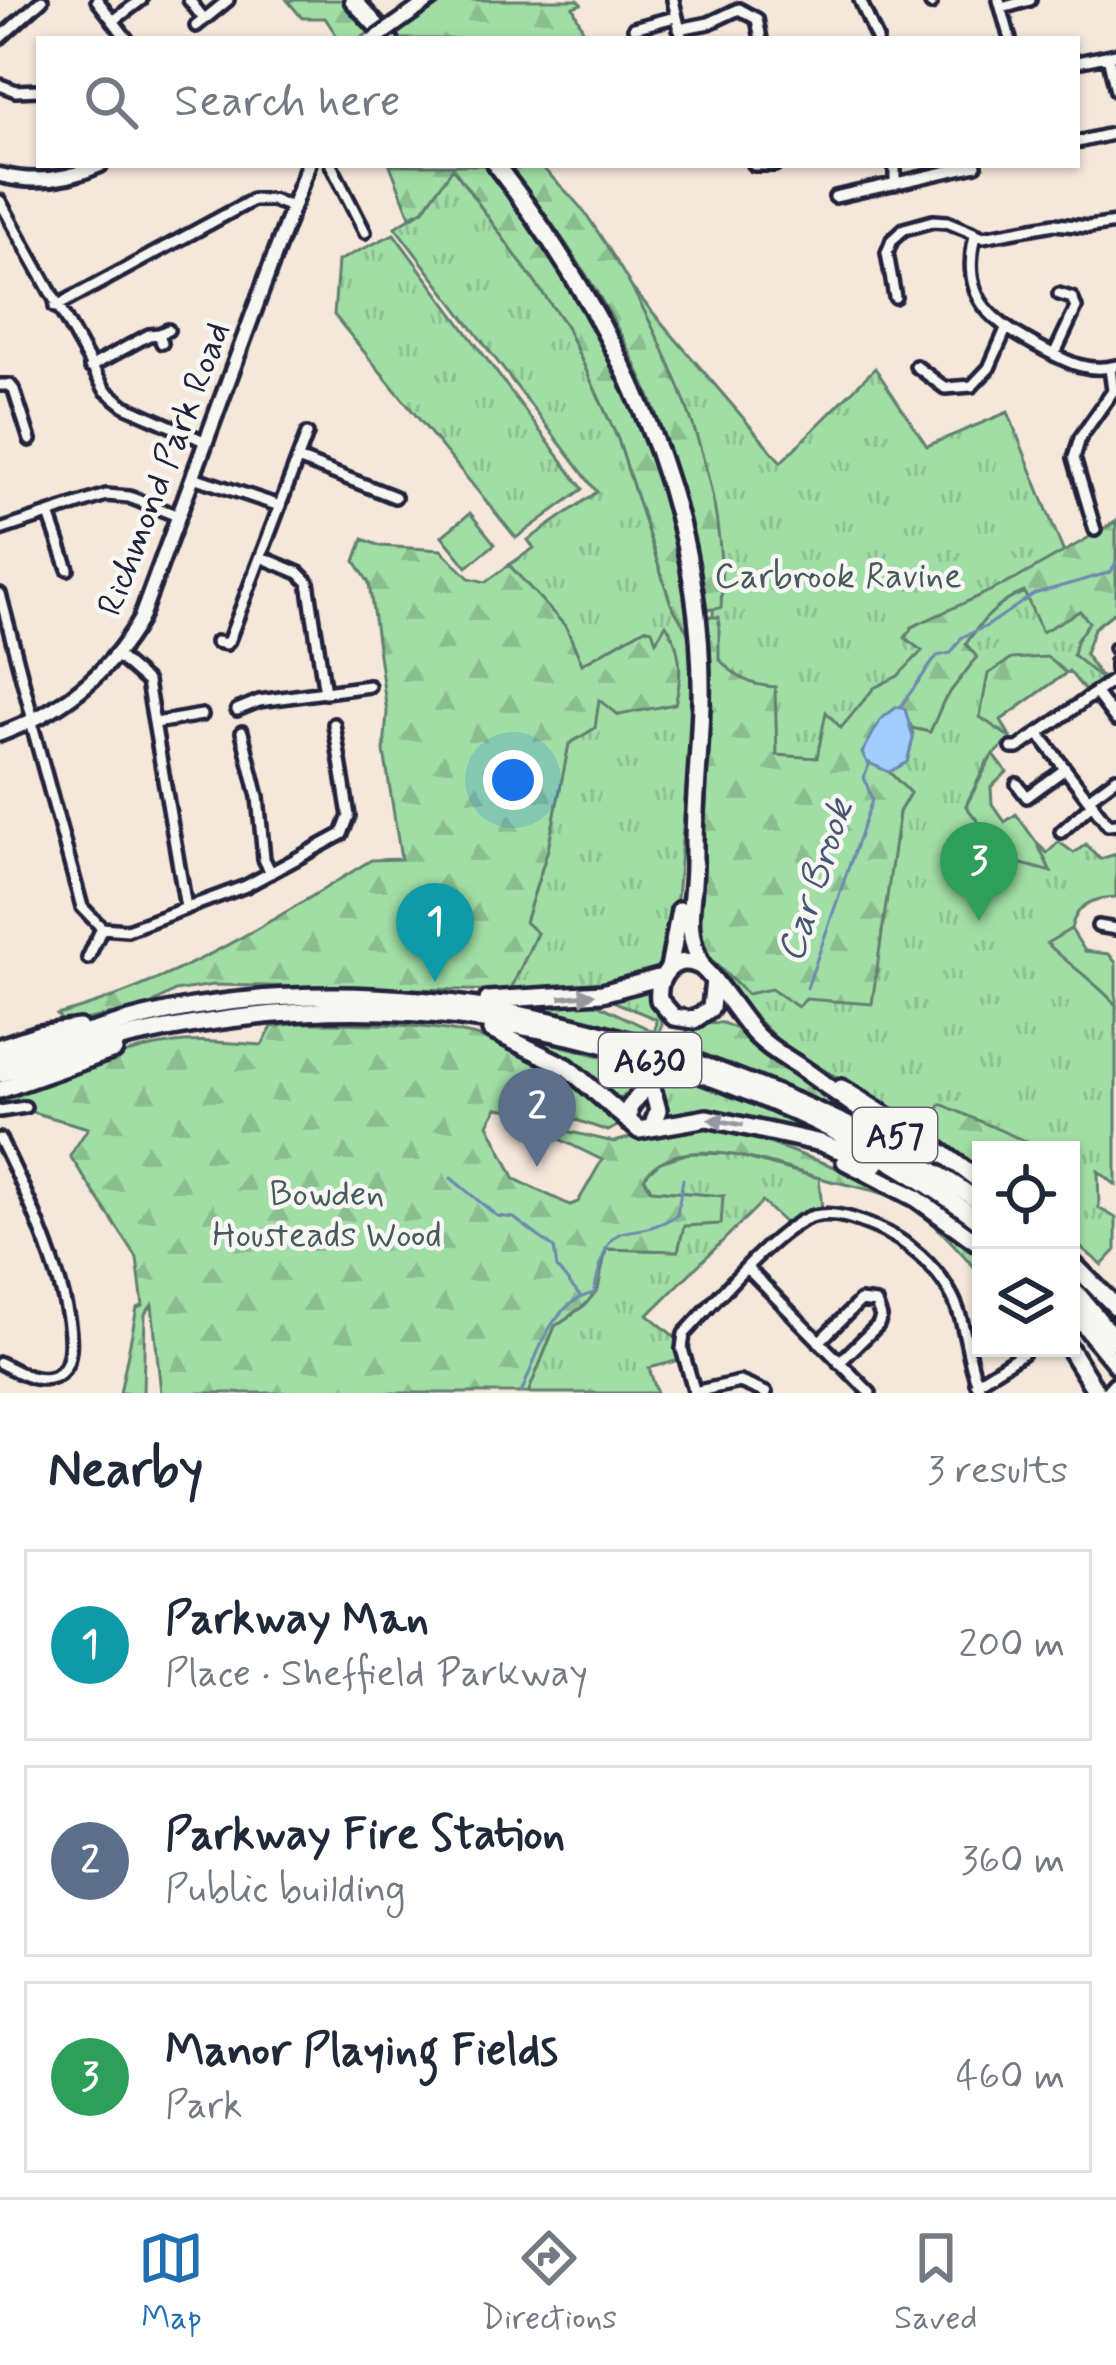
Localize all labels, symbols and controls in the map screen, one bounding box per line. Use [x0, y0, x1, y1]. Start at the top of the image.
search box [36, 36, 1080, 168]
icon: search [78, 69, 144, 135]
text: Search here [174, 73, 401, 132]
street label: Richmond Park Road [88, 316, 243, 623]
park label: Carbrook Ravine [714, 554, 962, 601]
your location [483, 750, 543, 810]
water label: Car Brook [766, 791, 867, 969]
pin: 3 [940, 822, 1018, 921]
pin: 1 [396, 883, 474, 982]
one-way arrow [559, 986, 597, 1005]
road number: A630 [599, 1033, 701, 1087]
pin: 2 [498, 1068, 576, 1167]
road number: A57 [853, 1108, 937, 1162]
one-way arrow [707, 1112, 745, 1130]
map controls [972, 1141, 1080, 1357]
button: locate [972, 1141, 1080, 1249]
park label: Bowden Housteads Wood [212, 1172, 442, 1260]
button: layers [972, 1249, 1080, 1357]
text: Nearby [48, 1438, 203, 1504]
text: 3 results [927, 1446, 1068, 1497]
text: Parkway Man [165, 1590, 429, 1649]
text: 1 [81, 1620, 99, 1671]
text: 200 m [959, 1620, 1065, 1671]
text: Place · Sheffield Parkway [165, 1649, 588, 1700]
text: Parkway Fire Station [165, 1806, 565, 1865]
text: 2 [80, 1836, 100, 1887]
text: 360 m [961, 1836, 1065, 1887]
text: Public building [165, 1865, 405, 1916]
text: Manor Playing Fields [165, 2022, 558, 2081]
text: 3 [81, 2052, 99, 2103]
text: 460 m [956, 2052, 1065, 2103]
text: Park [165, 2081, 243, 2132]
tab: Map [138, 2225, 204, 2341]
tab: Directions [481, 2225, 617, 2341]
tab: Saved [894, 2225, 978, 2341]

